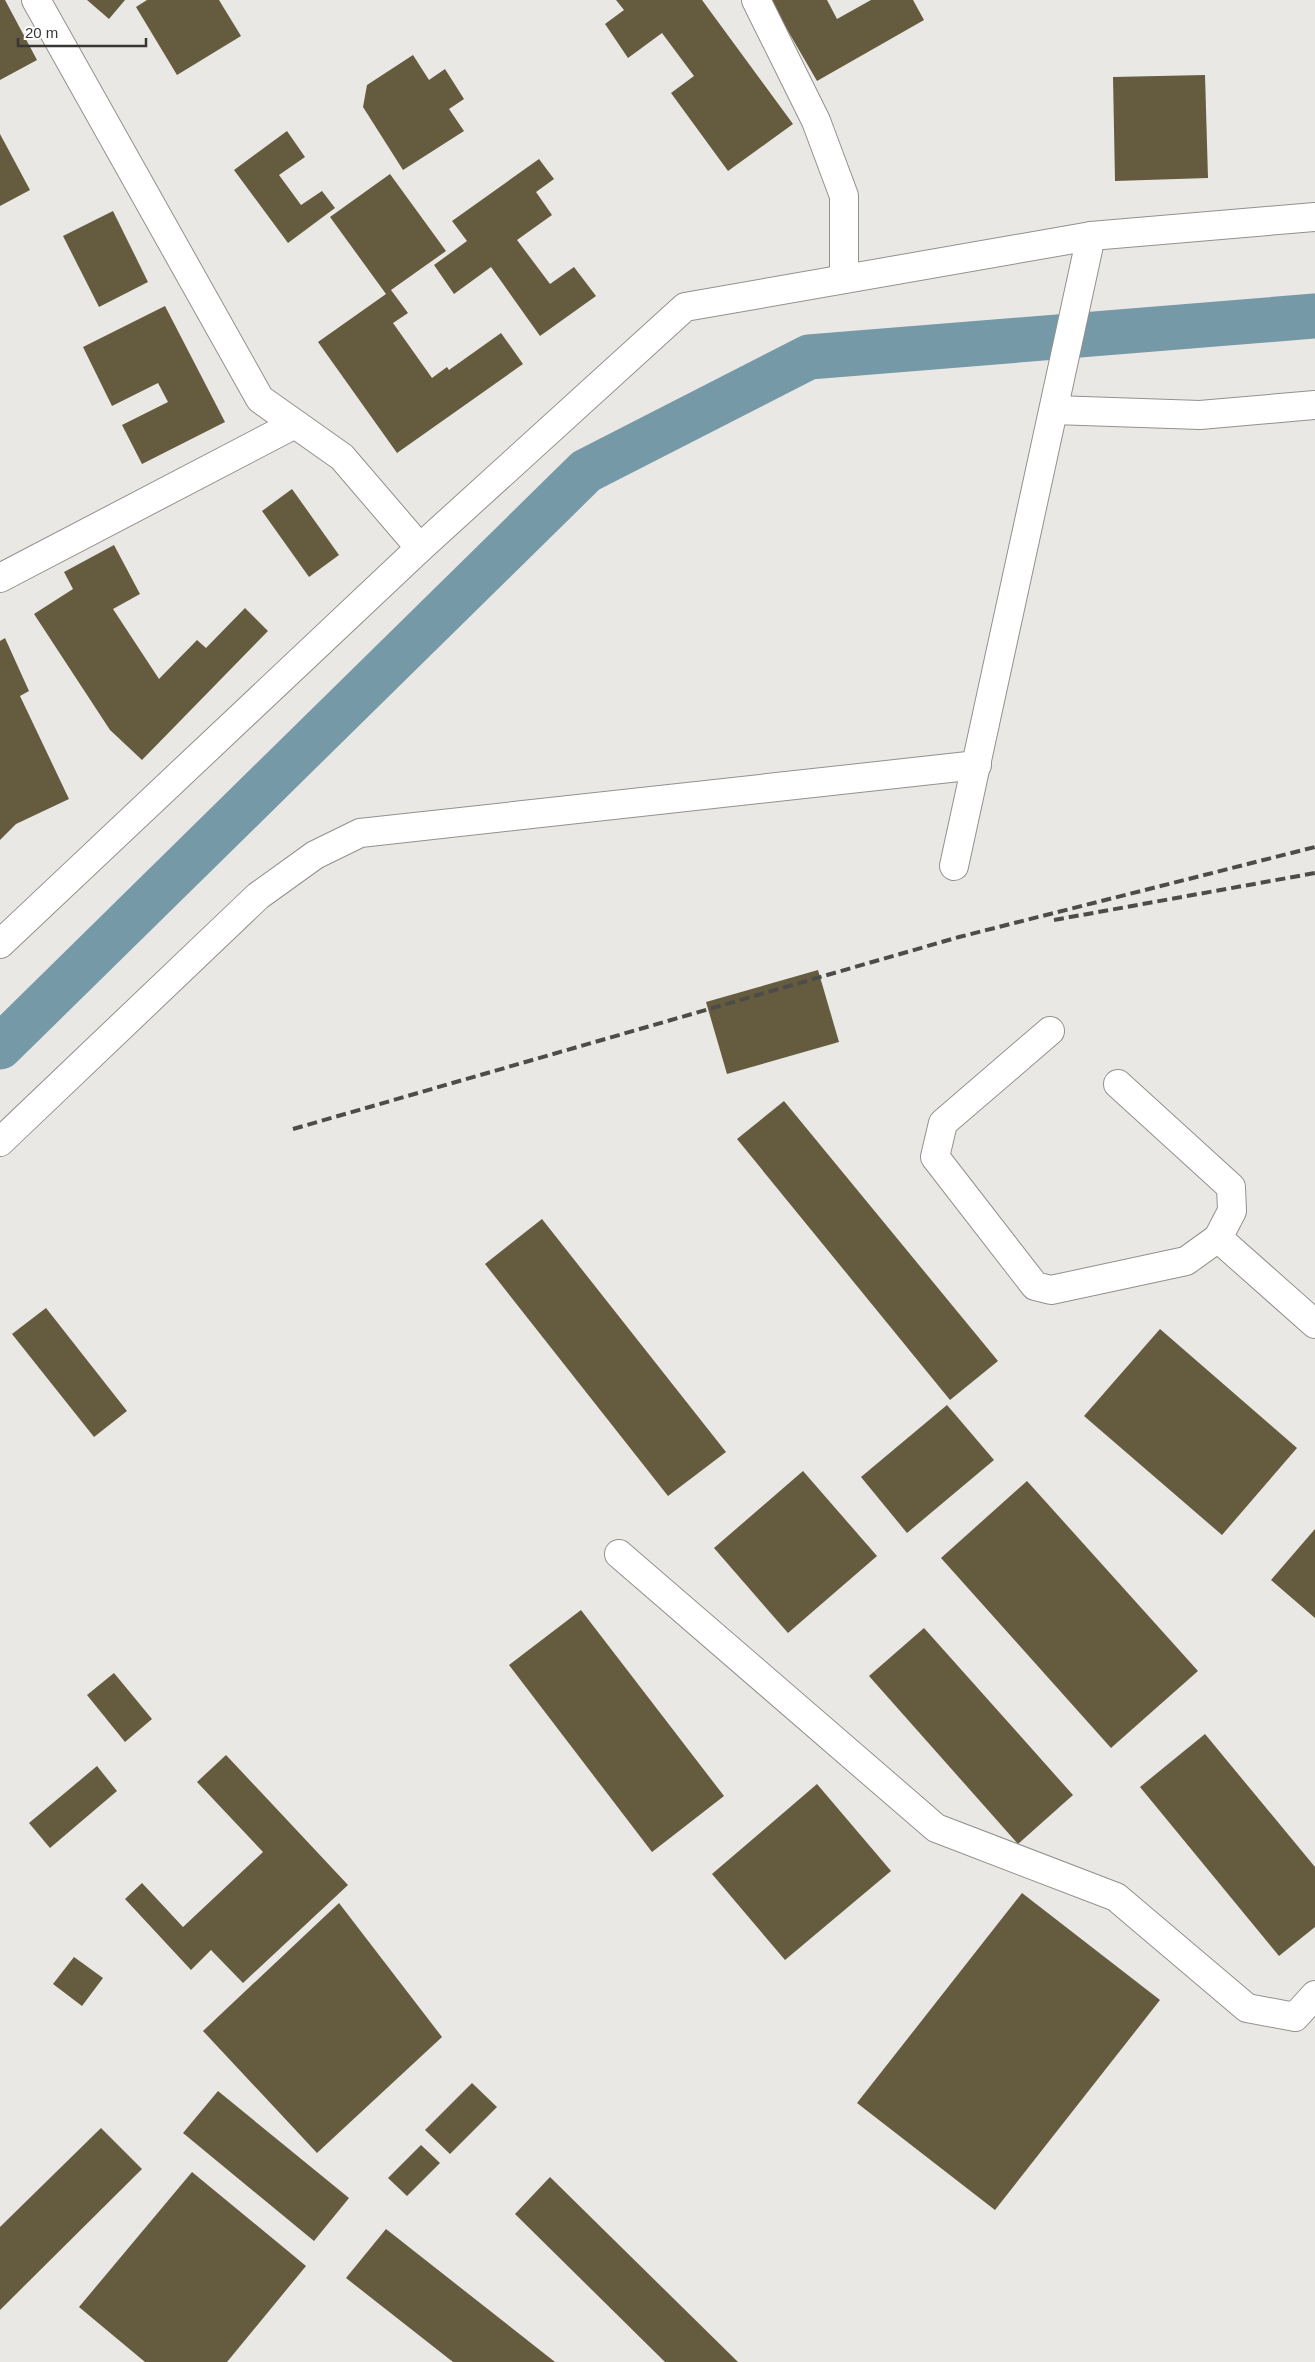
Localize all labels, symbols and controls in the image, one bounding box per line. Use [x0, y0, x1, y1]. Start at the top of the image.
scale bar [18, 15, 145, 47]
text: 20 m [25, 24, 58, 41]

